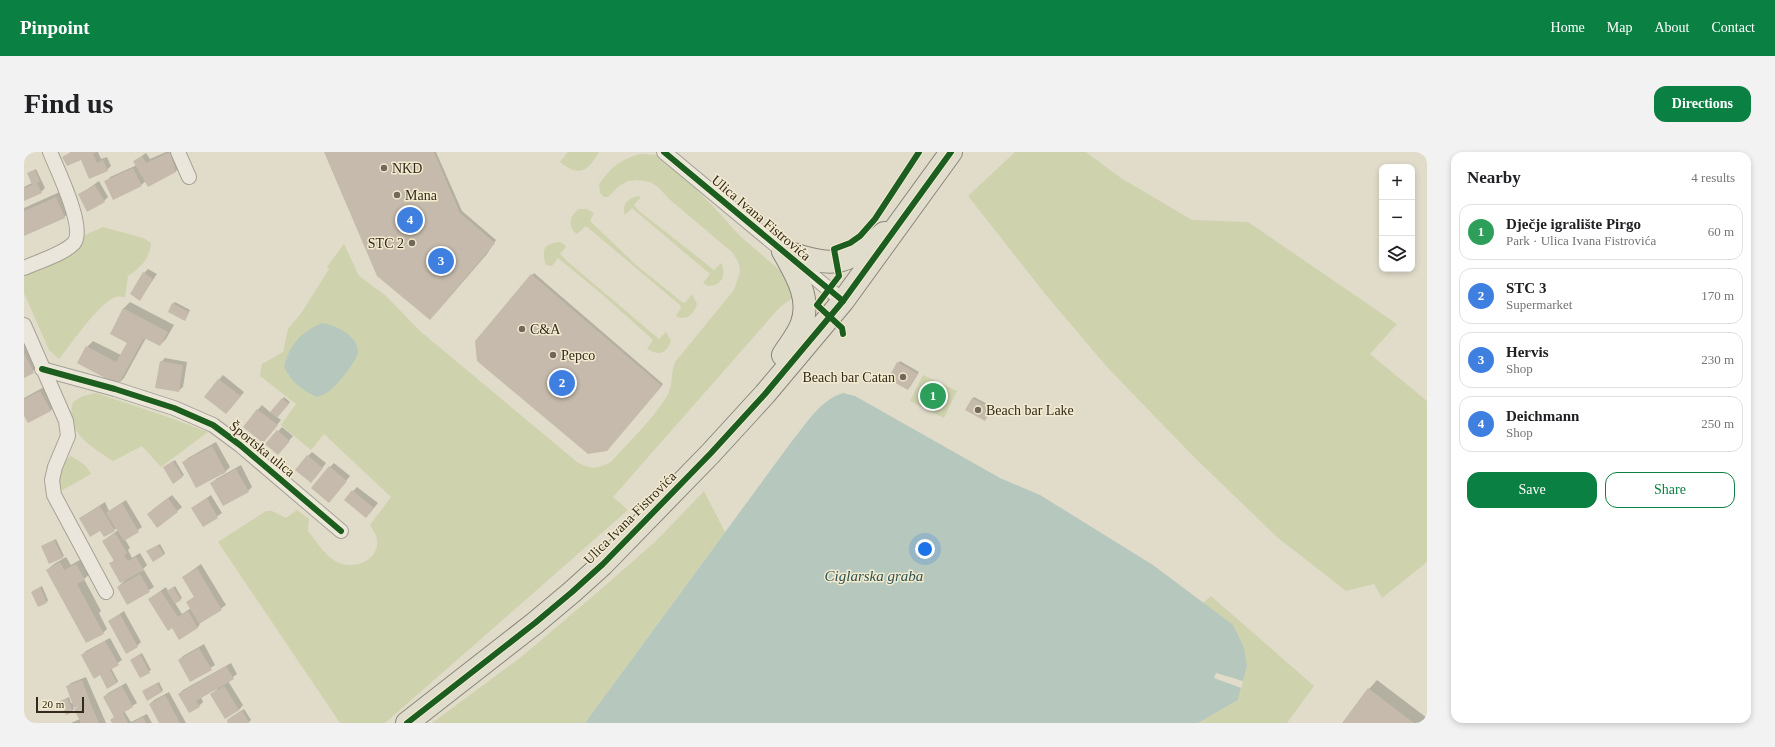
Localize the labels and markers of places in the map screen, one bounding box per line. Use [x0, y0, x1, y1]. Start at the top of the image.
place label: NKD [392, 161, 422, 176]
marker: NKD [379, 163, 389, 173]
place label: Mana [405, 188, 438, 203]
marker: Mana [392, 190, 402, 200]
pin: 4 [397, 205, 423, 235]
place label: STC 2 [368, 236, 404, 251]
marker: STC 2 [407, 238, 417, 248]
pin: 3 [428, 246, 454, 276]
place label: C&A [530, 322, 561, 337]
marker: C&A [517, 324, 527, 334]
place label: Pepco [561, 348, 595, 363]
marker: Pepco [548, 350, 558, 360]
pin: 2 [549, 368, 575, 398]
place label: Beach bar Catan [802, 370, 895, 385]
marker: Beach bar Catan [898, 372, 908, 382]
pin: 1 [920, 381, 946, 411]
place label: Beach bar Lake [986, 403, 1074, 418]
marker: Beach bar Lake [973, 405, 983, 415]

